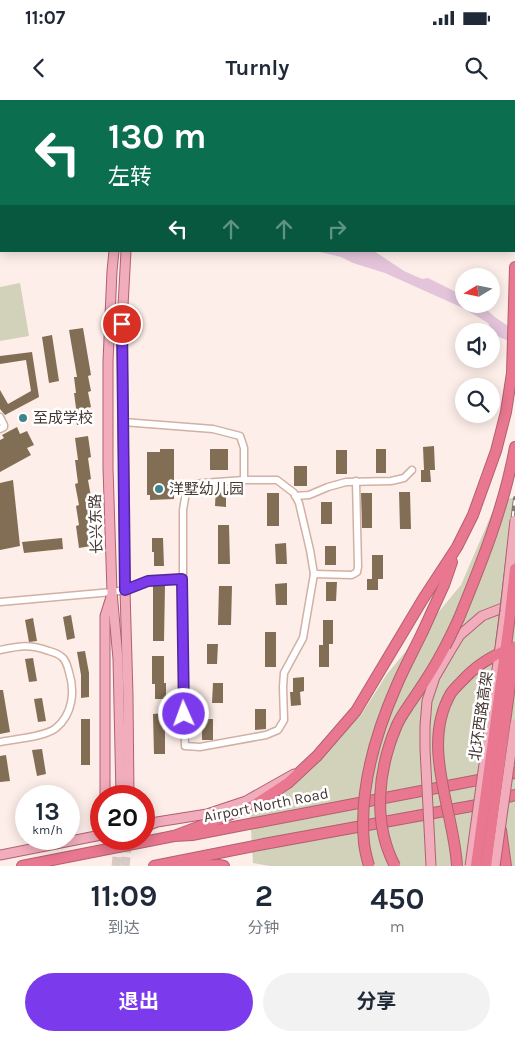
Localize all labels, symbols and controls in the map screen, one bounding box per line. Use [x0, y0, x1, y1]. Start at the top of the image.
text: 11:07 [25, 7, 65, 29]
icon: back [25, 54, 53, 82]
icon: search [462, 54, 490, 82]
text: Turnly [226, 55, 289, 81]
text: 130 m [108, 116, 206, 157]
icon: left [25, 120, 90, 185]
text: 左转 [108, 164, 152, 190]
icon: left [164, 215, 192, 243]
icon: ahead [217, 215, 245, 243]
icon: ahead [270, 215, 298, 243]
icon: right [323, 215, 351, 243]
north arrow [455, 268, 500, 312]
map controls [455, 268, 500, 423]
pin [101, 303, 143, 345]
icon: arrive [108, 310, 136, 338]
button: sound [455, 323, 500, 368]
button: search [455, 378, 500, 423]
place label: 至成学校 [33, 409, 93, 427]
marker: 至成学校 [17, 412, 29, 424]
place label: 洋墅幼儿园 [169, 480, 244, 498]
marker: 洋墅幼儿园 [153, 483, 165, 495]
street label: 长兴东路 [86, 494, 106, 554]
street label: 北环西路高架 [466, 670, 496, 762]
position arrow [157, 687, 209, 739]
street label: Airport North Road [202, 784, 330, 826]
speed limit sign: 20 [90, 785, 155, 850]
text: 13 [35, 797, 60, 826]
text: km/h [32, 823, 63, 837]
text: 11:09 [90, 878, 157, 914]
text: 2 [255, 878, 273, 914]
text: 450 [370, 881, 424, 917]
text: m [390, 917, 405, 936]
text: 到达 [108, 918, 140, 937]
text: 分钟 [248, 918, 280, 937]
button: 退出 [25, 973, 253, 1031]
button: 分享 [263, 973, 490, 1031]

